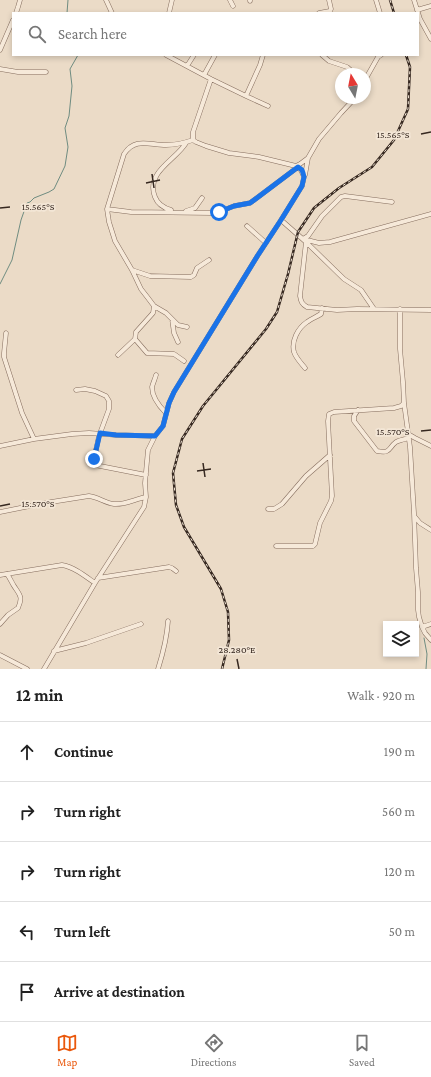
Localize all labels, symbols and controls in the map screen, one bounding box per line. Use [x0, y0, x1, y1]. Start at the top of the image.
search box [12, 12, 419, 56]
icon: search [26, 23, 48, 45]
text: Search here [58, 26, 127, 42]
north arrow [335, 68, 371, 104]
text: 15.565°S [377, 129, 410, 140]
text: 15.565°S [22, 201, 55, 212]
route start [210, 203, 228, 221]
text: 15.570°S [377, 426, 410, 437]
route end [85, 450, 103, 468]
text: 15.570°S [22, 498, 55, 509]
map controls [383, 621, 419, 657]
button: layers [383, 621, 419, 657]
text: 28.280°E [218, 644, 256, 655]
text: 12 min [16, 686, 63, 705]
text: Walk · 920 m [347, 688, 415, 703]
icon: ahead [16, 741, 38, 763]
text: Continue [54, 744, 113, 760]
text: 190 m [384, 744, 415, 759]
icon: right [16, 801, 38, 823]
text: Turn right [54, 804, 121, 820]
text: 560 m [382, 804, 415, 819]
icon: right [16, 861, 38, 883]
text: Turn right [54, 864, 121, 880]
text: 120 m [384, 864, 415, 879]
icon: left [16, 921, 38, 943]
text: Turn left [54, 924, 110, 940]
text: 50 m [389, 924, 415, 939]
icon: arrive [16, 981, 38, 1003]
text: Arrive at destination [54, 984, 185, 1000]
tab: Map [56, 1032, 78, 1068]
tab: Directions [191, 1032, 236, 1068]
tab: Saved [349, 1032, 375, 1068]

